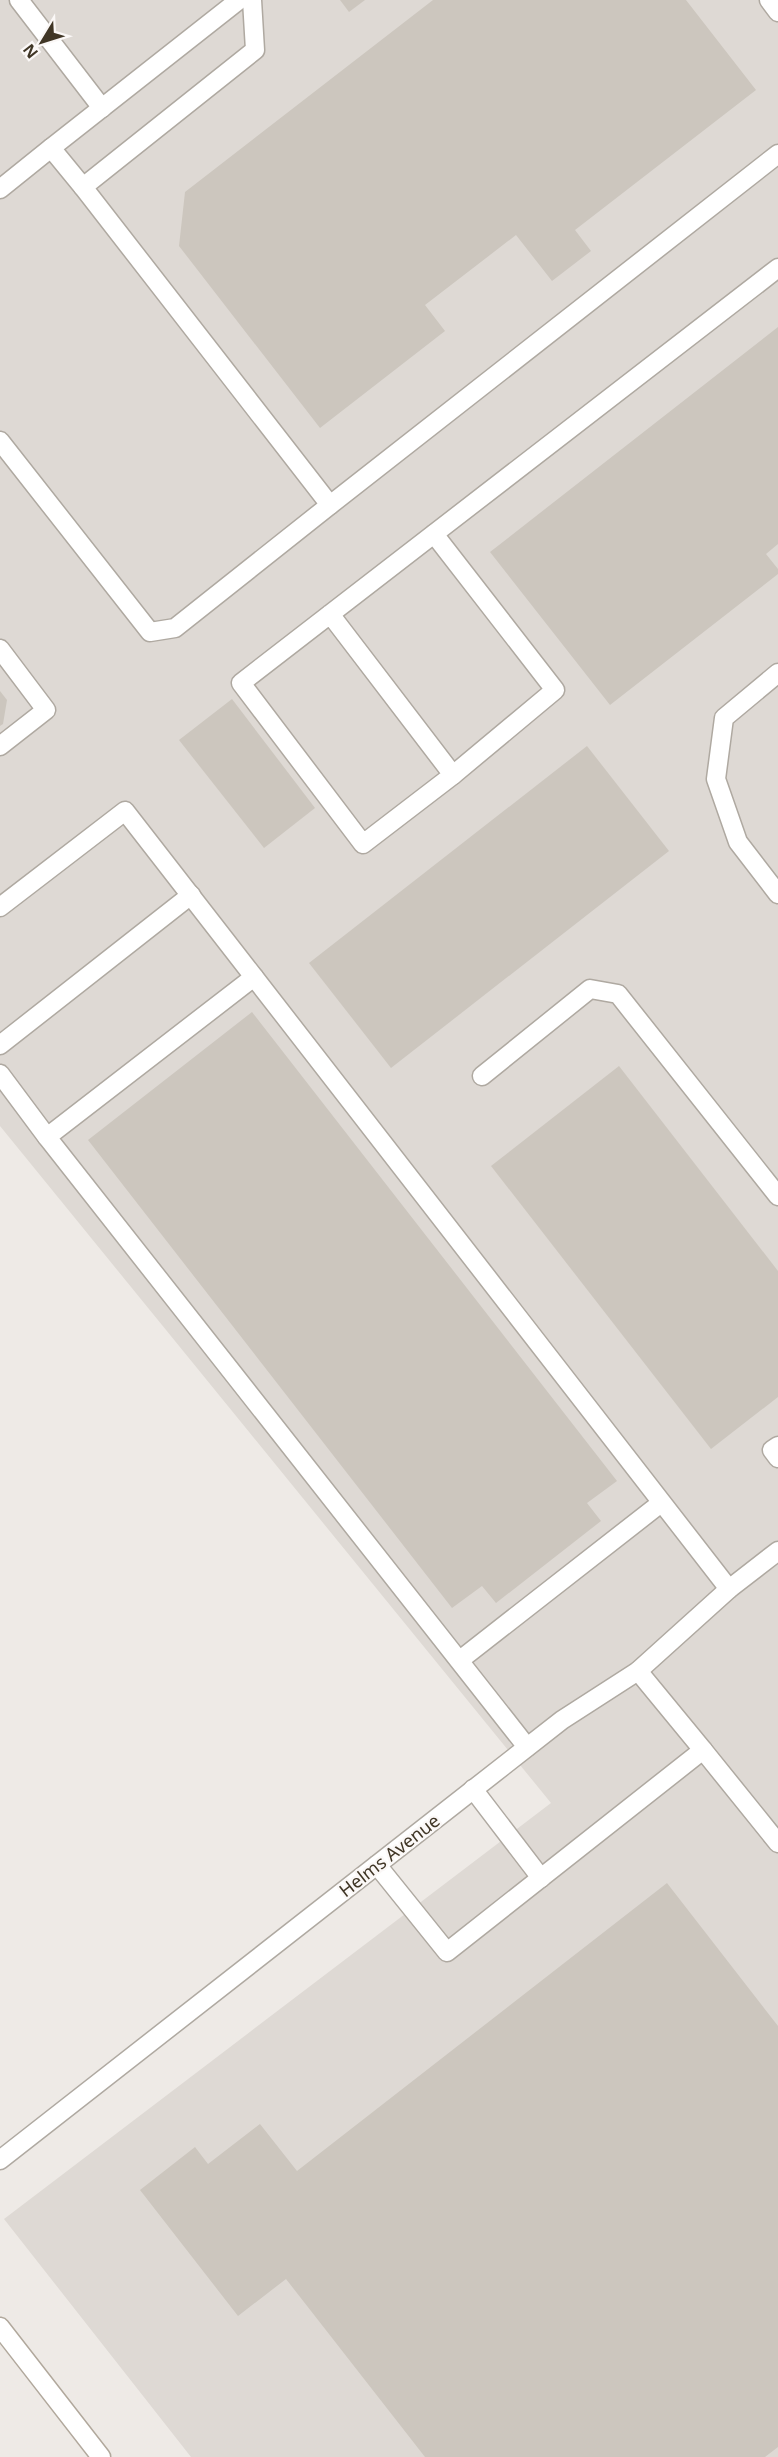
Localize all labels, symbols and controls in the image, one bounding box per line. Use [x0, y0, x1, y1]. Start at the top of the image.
north arrow [12, 12, 72, 72]
text: N [18, 39, 43, 63]
street label: Helms Avenue [334, 1808, 444, 1902]

